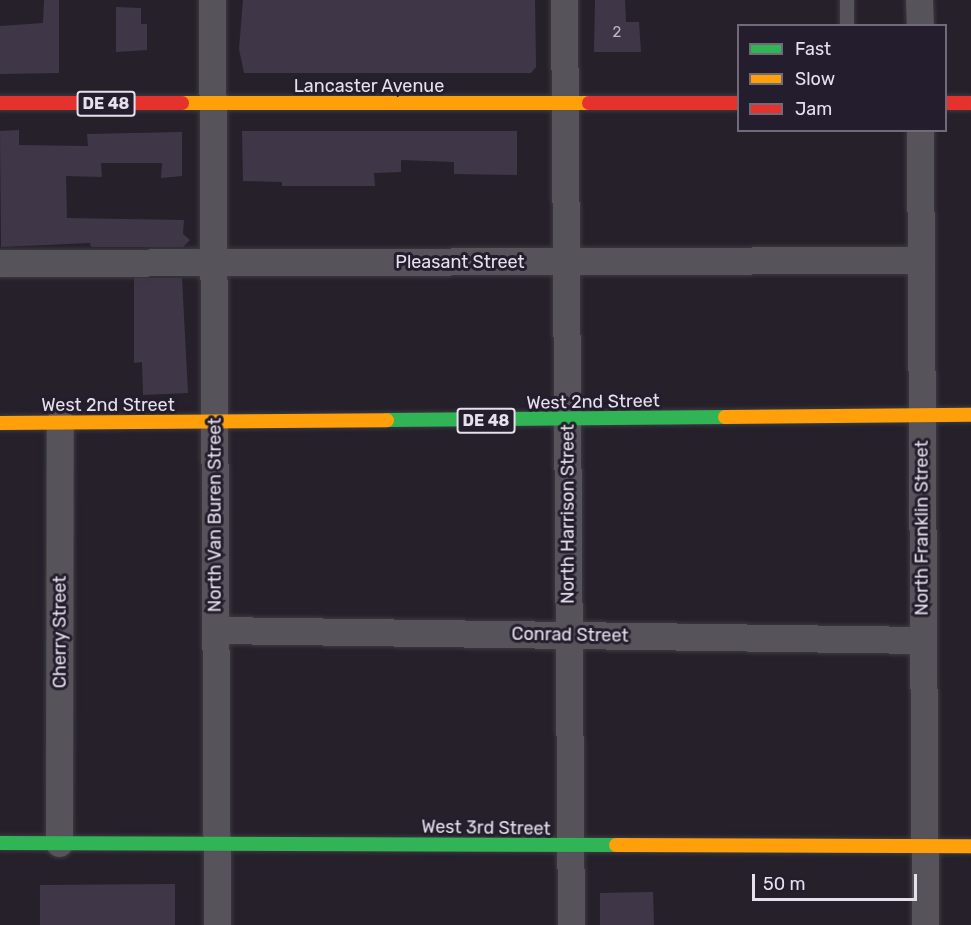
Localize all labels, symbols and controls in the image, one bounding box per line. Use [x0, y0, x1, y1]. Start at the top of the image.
house number: 2 [613, 24, 621, 42]
legend [737, 24, 947, 132]
text: Fast [795, 38, 831, 60]
text: Slow [795, 68, 835, 90]
street label: Lancaster Avenue [293, 75, 445, 97]
road number: DE 48 [76, 91, 136, 117]
text: Jam [795, 98, 832, 120]
street label: Pleasant Street [395, 251, 525, 273]
street label: West 2nd Street [526, 390, 660, 414]
street label: West 2nd Street [41, 394, 175, 416]
road number: DE 48 [456, 408, 516, 434]
street label: North Van Buren Street [204, 417, 226, 613]
street label: North Harrison Street [557, 424, 579, 604]
street label: North Franklin Street [911, 440, 933, 616]
street label: Cherry Street [49, 575, 71, 689]
street label: Conrad Street [511, 623, 629, 647]
street label: West 3rd Street [421, 816, 551, 840]
scale bar [755, 862, 920, 900]
text: 50 m [763, 873, 806, 895]

